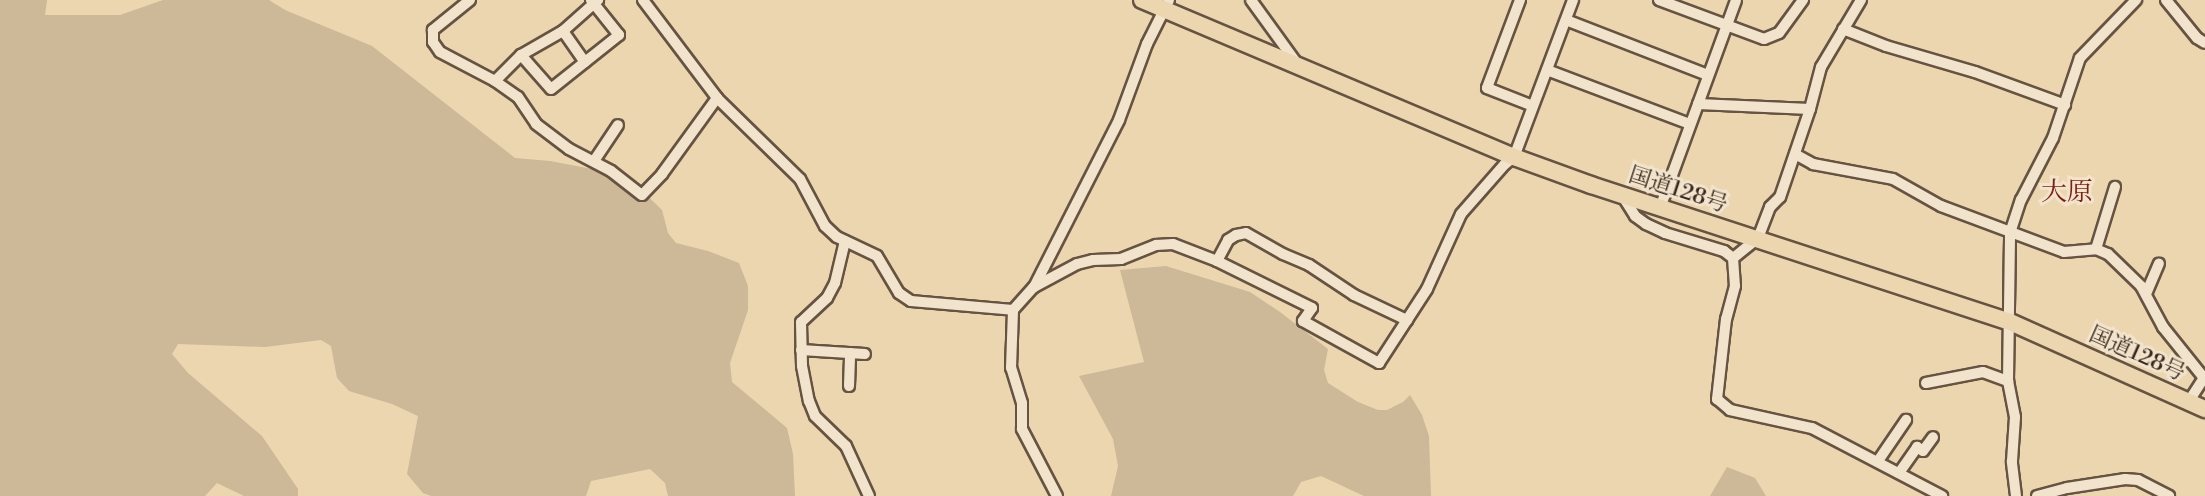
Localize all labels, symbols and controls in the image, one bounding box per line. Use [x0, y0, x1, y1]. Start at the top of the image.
street label: 国道128号 [1625, 162, 1731, 218]
district label: 大原 [2041, 177, 2093, 209]
street label: 国道128号 [2085, 321, 2189, 387]

